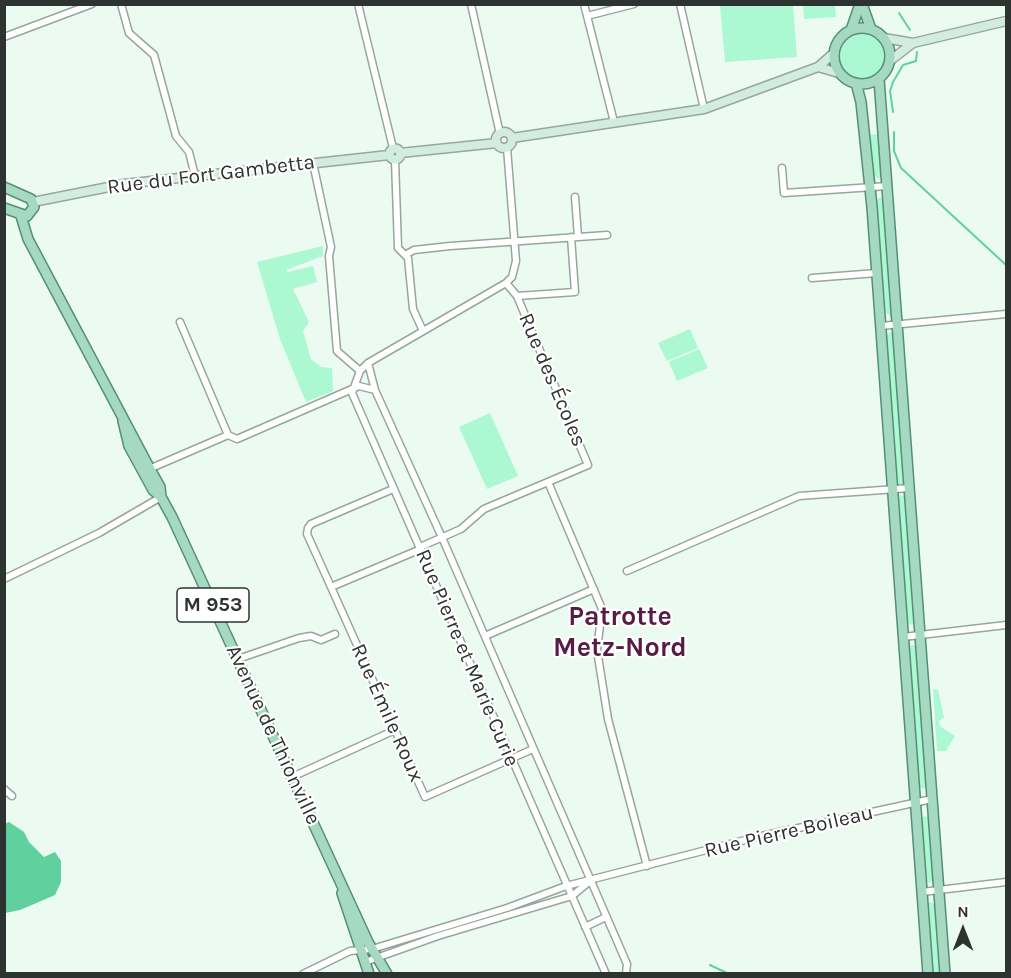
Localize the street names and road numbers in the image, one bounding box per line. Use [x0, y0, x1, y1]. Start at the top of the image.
street label: Rue du Fort Gambetta [106, 150, 316, 200]
street label: Rue des Écoles [513, 310, 591, 450]
street label: Rue Pierre et Marie Curie [410, 545, 524, 771]
road number: M 953 [177, 588, 249, 622]
street label: Rue Émile Roux [345, 640, 429, 786]
street label: Avenue de Thionville [220, 641, 326, 829]
street label: Rue Pierre Boileau [702, 800, 876, 864]

